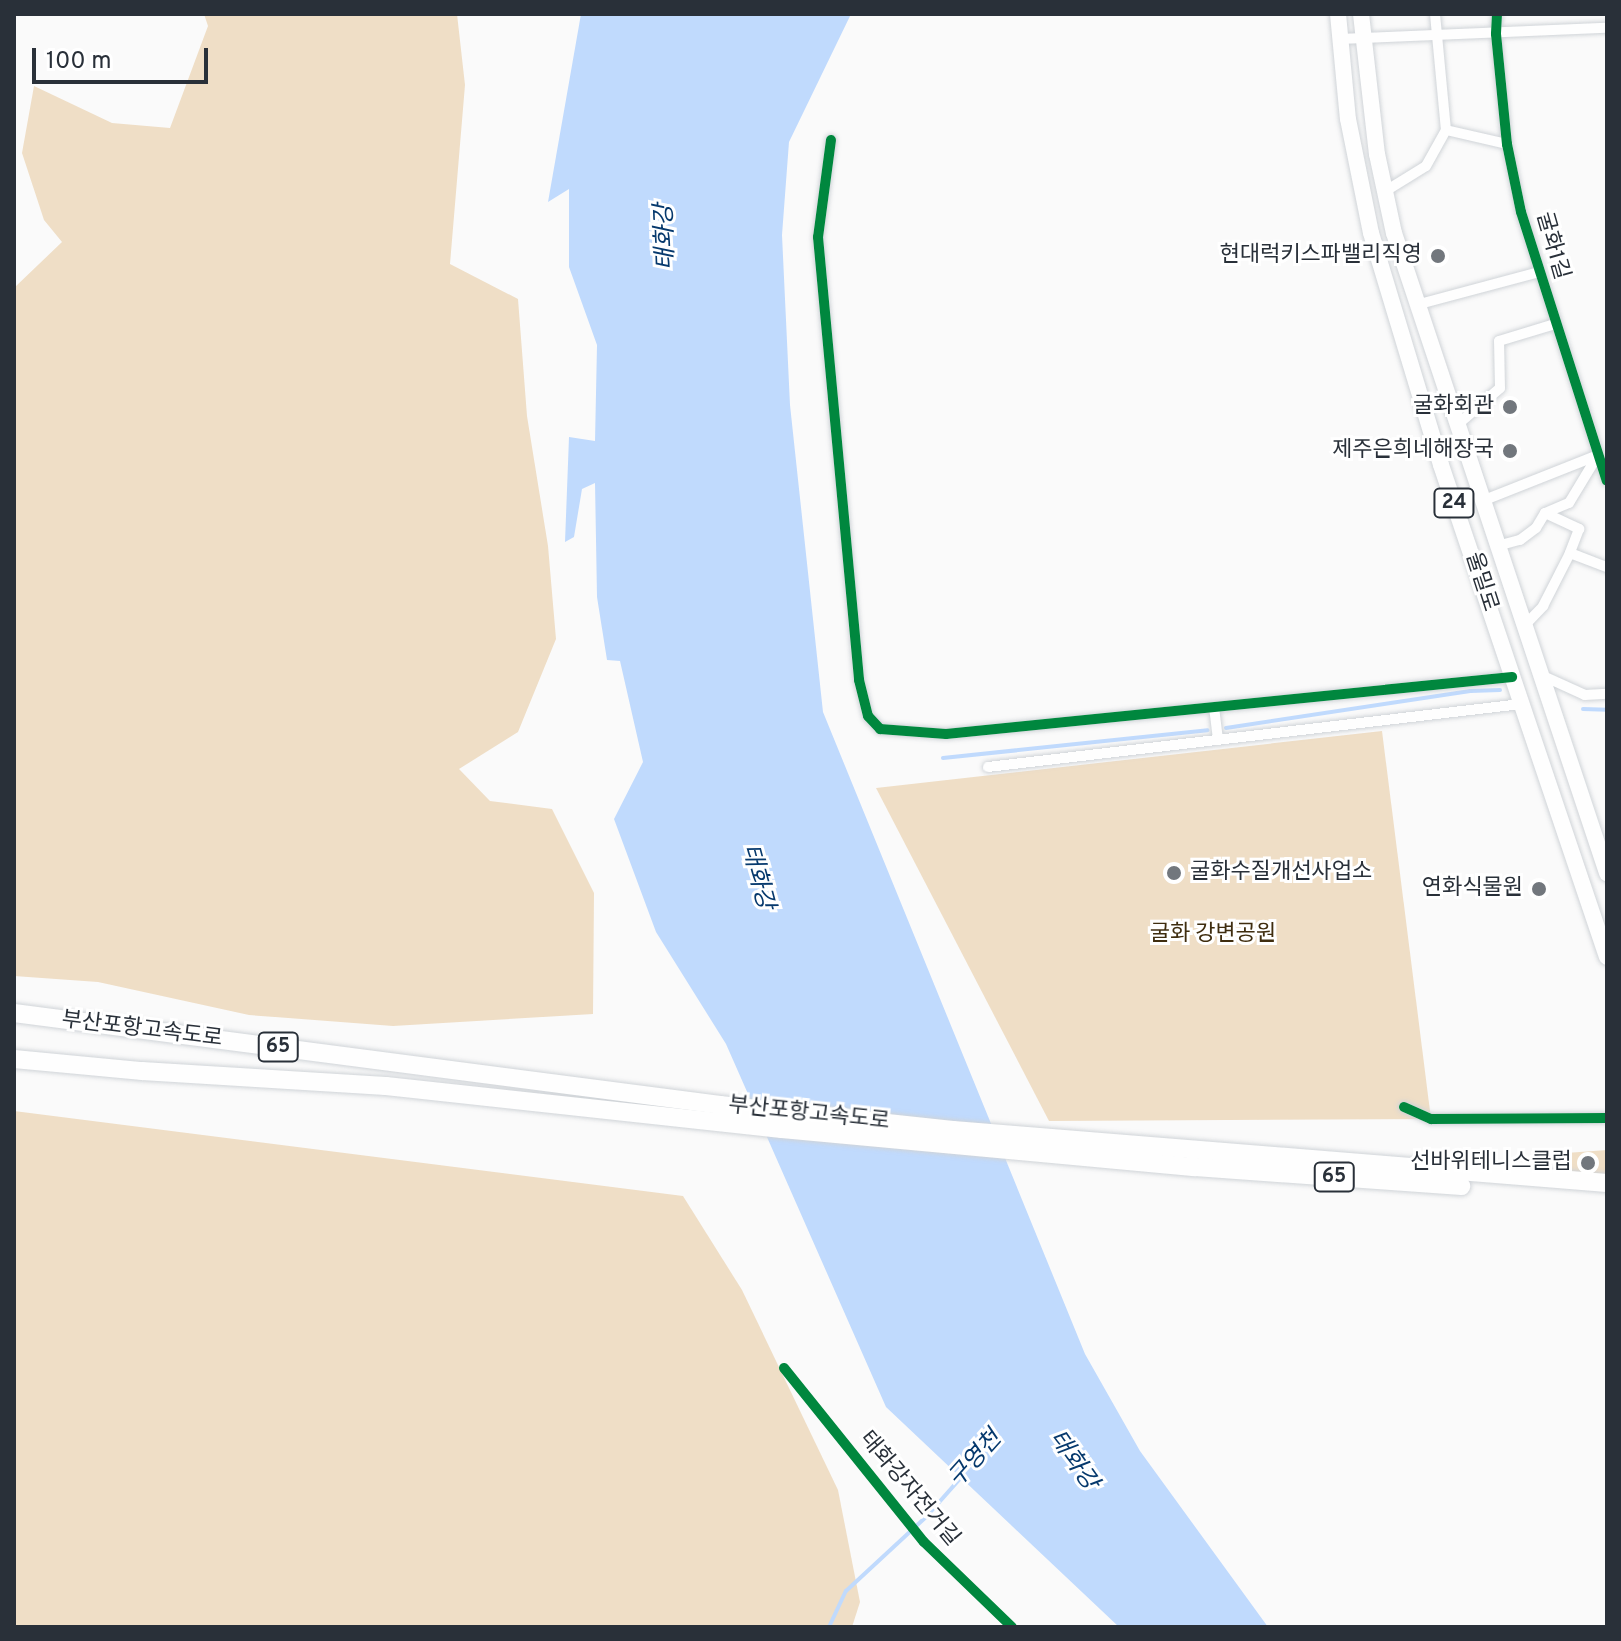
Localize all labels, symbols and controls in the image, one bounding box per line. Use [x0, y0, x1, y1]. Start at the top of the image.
scale bar [36, 32, 212, 82]
text: 100 m [46, 47, 112, 77]
water label: 태화강 [651, 203, 683, 271]
street label: 굴화1길 [1530, 209, 1574, 283]
place label: 현대럭키스파밸리직영 [1220, 243, 1422, 269]
marker: 현대럭키스파밸리직영 [1429, 247, 1447, 265]
place label: 굴화회관 [1413, 394, 1494, 420]
marker: 굴화회관 [1501, 398, 1519, 416]
place label: 제주은희네해장국 [1332, 438, 1494, 464]
marker: 제주은희네해장국 [1501, 442, 1519, 460]
road number: 24 [1432, 487, 1476, 519]
street label: 울밀로 [1459, 549, 1503, 615]
water label: 태화강 [734, 841, 778, 913]
place label: 굴화수질개선사업소 [1190, 860, 1372, 886]
marker: 굴화수질개선사업소 [1165, 864, 1183, 882]
place label: 연화식물원 [1422, 876, 1523, 902]
marker: 연화식물원 [1530, 880, 1548, 898]
park label: 굴화 강변공원 [1150, 922, 1276, 948]
street label: 부산포항고속도로 [60, 1007, 224, 1053]
road number: 65 [256, 1031, 300, 1063]
street label: 부산포항고속도로 [727, 1092, 891, 1136]
place label: 선바위테니스클럽 [1410, 1150, 1572, 1176]
marker: 선바위테니스클럽 [1579, 1154, 1597, 1172]
road number: 65 [1312, 1161, 1356, 1193]
street label: 태화강자전거길 [853, 1426, 965, 1552]
water label: 구영천 [943, 1426, 1009, 1494]
water label: 태화강 [1041, 1426, 1103, 1496]

